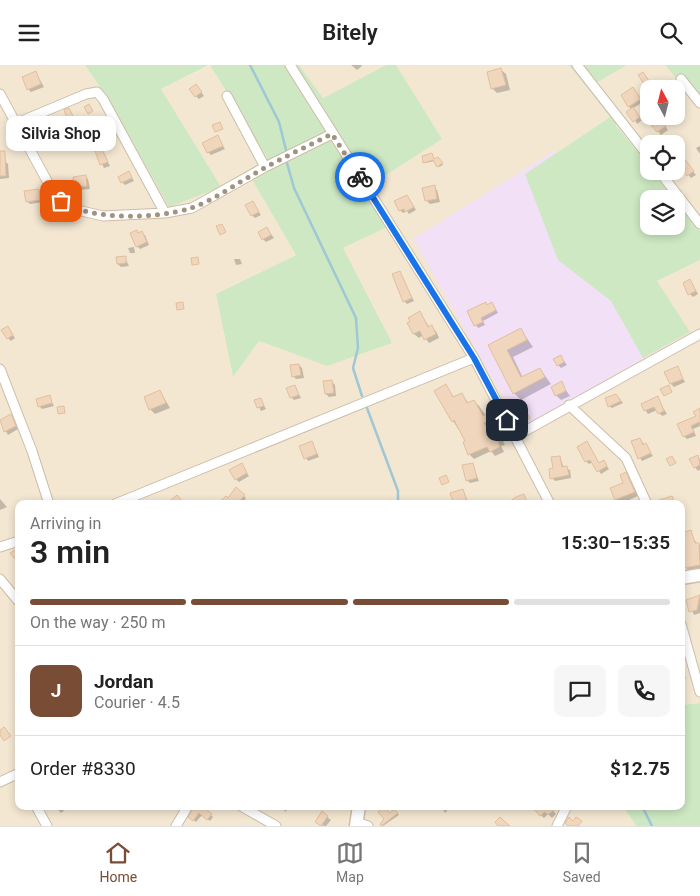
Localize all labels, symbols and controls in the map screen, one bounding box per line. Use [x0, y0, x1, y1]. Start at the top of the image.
icon: menu [15, 19, 43, 47]
icon: search [657, 19, 685, 47]
text: Bitely [322, 20, 378, 45]
north arrow [640, 80, 685, 125]
map controls [640, 80, 685, 235]
callout: Silvia Shop [6, 116, 116, 151]
text: Silvia Shop [21, 124, 101, 143]
button: locate [640, 135, 685, 180]
courier [335, 152, 385, 202]
icon: bike [346, 163, 374, 191]
pin [40, 180, 82, 222]
icon: bag [47, 187, 75, 215]
button: layers [640, 190, 685, 235]
pin [486, 399, 528, 441]
icon: home [493, 406, 521, 434]
text: Arriving in [30, 514, 101, 533]
text: 15:30–15:35 [561, 531, 670, 554]
text: 3 min [30, 533, 110, 571]
text: On the way · 250 m [30, 613, 166, 632]
button: chat [554, 665, 606, 717]
button: phone [618, 665, 670, 717]
text: Jordan [94, 670, 154, 693]
text: J [51, 679, 61, 702]
text: Courier · 4.5 [94, 693, 180, 712]
text: Order #8330 [30, 757, 136, 780]
text: $12.75 [610, 757, 670, 780]
tab: Home [99, 839, 137, 885]
tab: Map [336, 839, 364, 885]
tab: Saved [563, 839, 601, 885]

